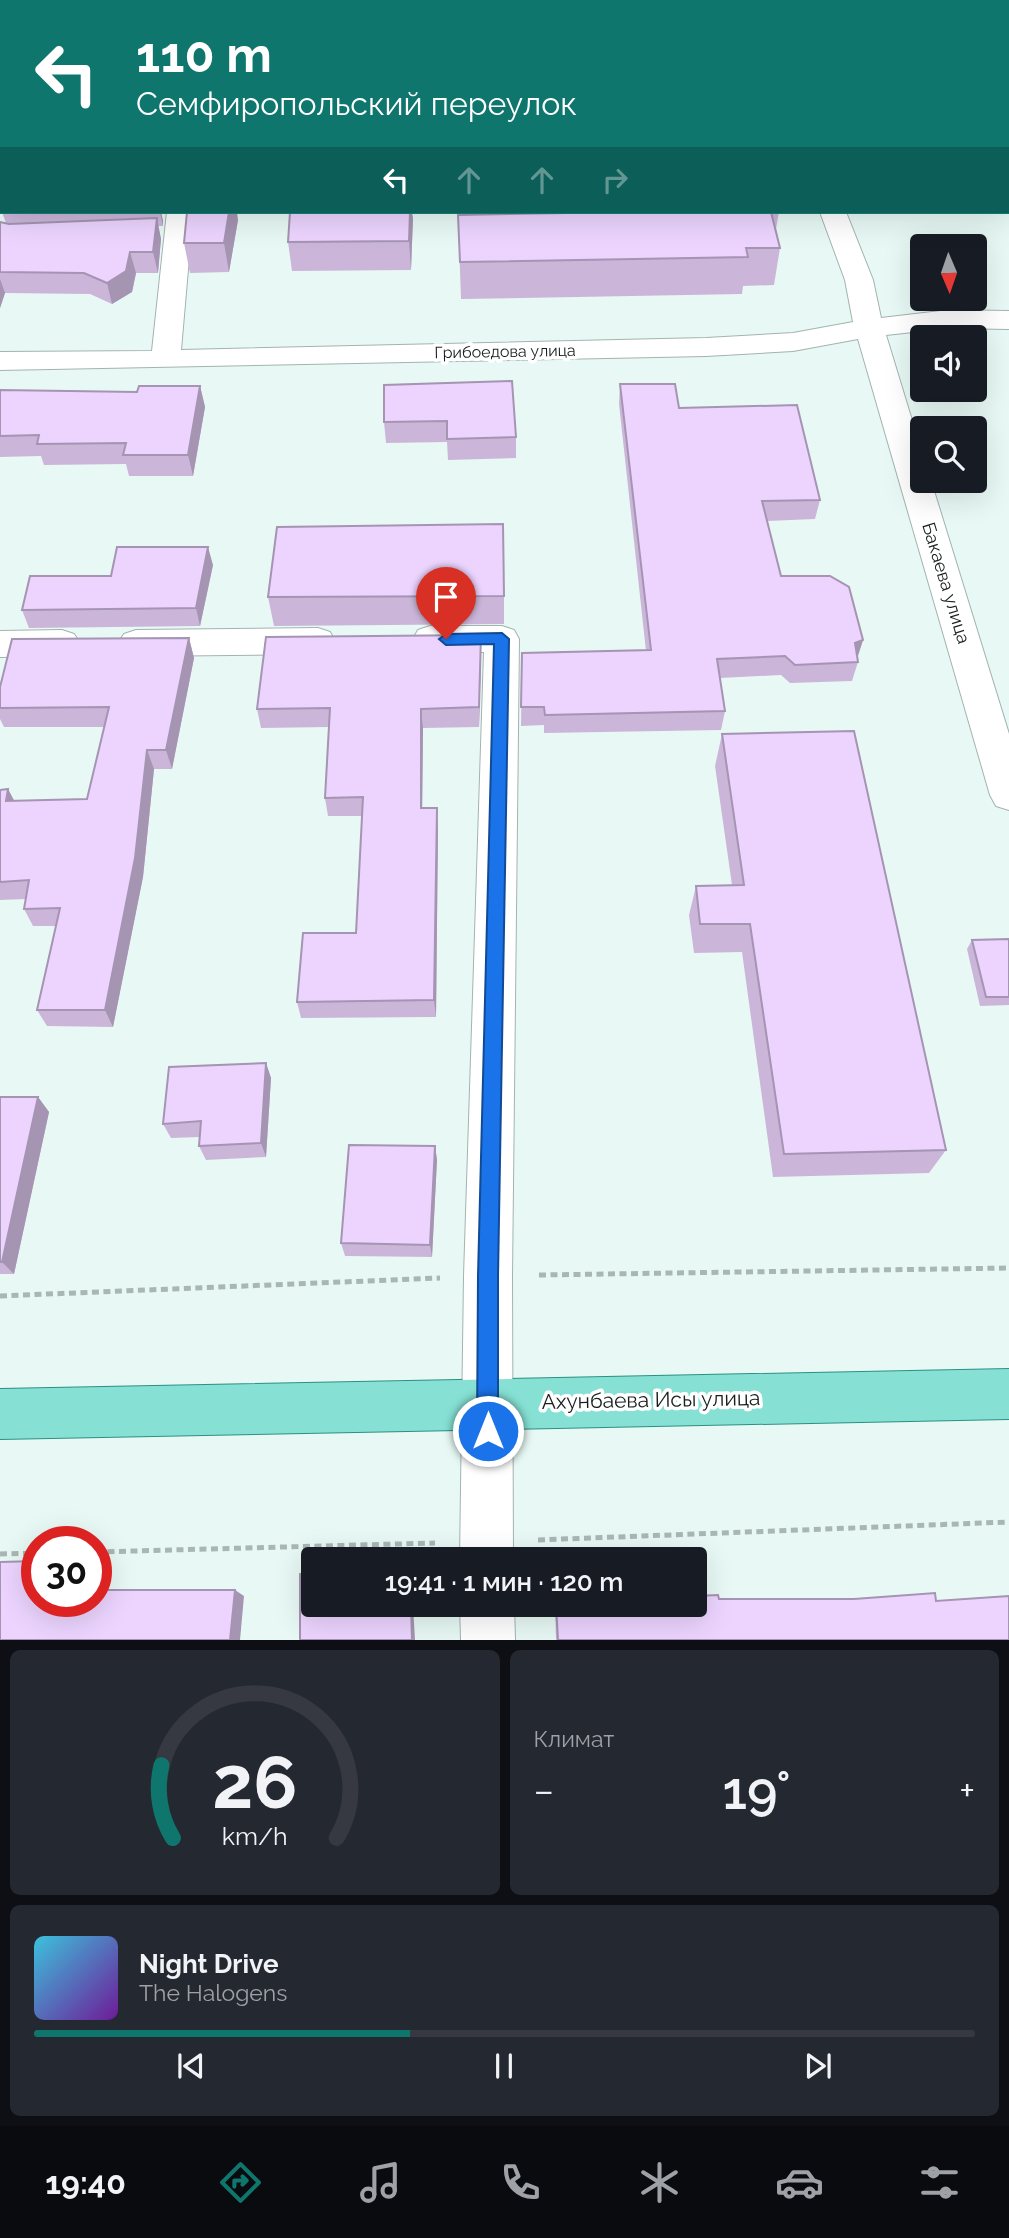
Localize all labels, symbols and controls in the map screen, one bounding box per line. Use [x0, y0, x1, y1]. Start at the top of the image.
text: 110 m [136, 26, 272, 83]
icon: left [21, 28, 112, 119]
text: Семфиропольский переулок [136, 85, 577, 122]
icon: left [377, 161, 415, 199]
icon: ahead [450, 161, 488, 199]
icon: ahead [523, 161, 561, 199]
icon: right [596, 161, 634, 199]
north arrow [910, 234, 987, 312]
map controls [910, 234, 987, 493]
button: sound [910, 325, 987, 402]
street label: Грибоедова улица [434, 341, 576, 362]
button: search [910, 416, 987, 493]
street label: Бакаева улица [918, 520, 975, 646]
pin [416, 567, 476, 639]
icon: arrive [427, 578, 465, 616]
street label: Ахунбаева Исы улица [541, 1385, 761, 1414]
position arrow [451, 1394, 525, 1468]
speed limit sign: 30 [21, 1526, 112, 1617]
text: 19:41 · 1 мин · 120 m [385, 1567, 623, 1597]
text: Климат [534, 1725, 614, 1752]
text: 26 [212, 1741, 297, 1826]
text: 19° [723, 1760, 791, 1821]
text: − [534, 1768, 554, 1813]
text: + [959, 1768, 975, 1813]
text: km/h [222, 1821, 288, 1851]
text: Night Drive [139, 1949, 278, 1979]
text: The Halogens [139, 1979, 287, 2006]
icon: previous [172, 2047, 210, 2085]
icon: pause [485, 2047, 523, 2085]
icon: next [799, 2047, 837, 2085]
icon: directions [216, 2158, 265, 2207]
icon: music [356, 2158, 405, 2207]
icon: phone [496, 2158, 545, 2207]
icon: climate [635, 2158, 684, 2207]
icon: car [775, 2158, 824, 2207]
icon: filters [915, 2158, 964, 2207]
text: 19:40 [45, 2164, 126, 2201]

